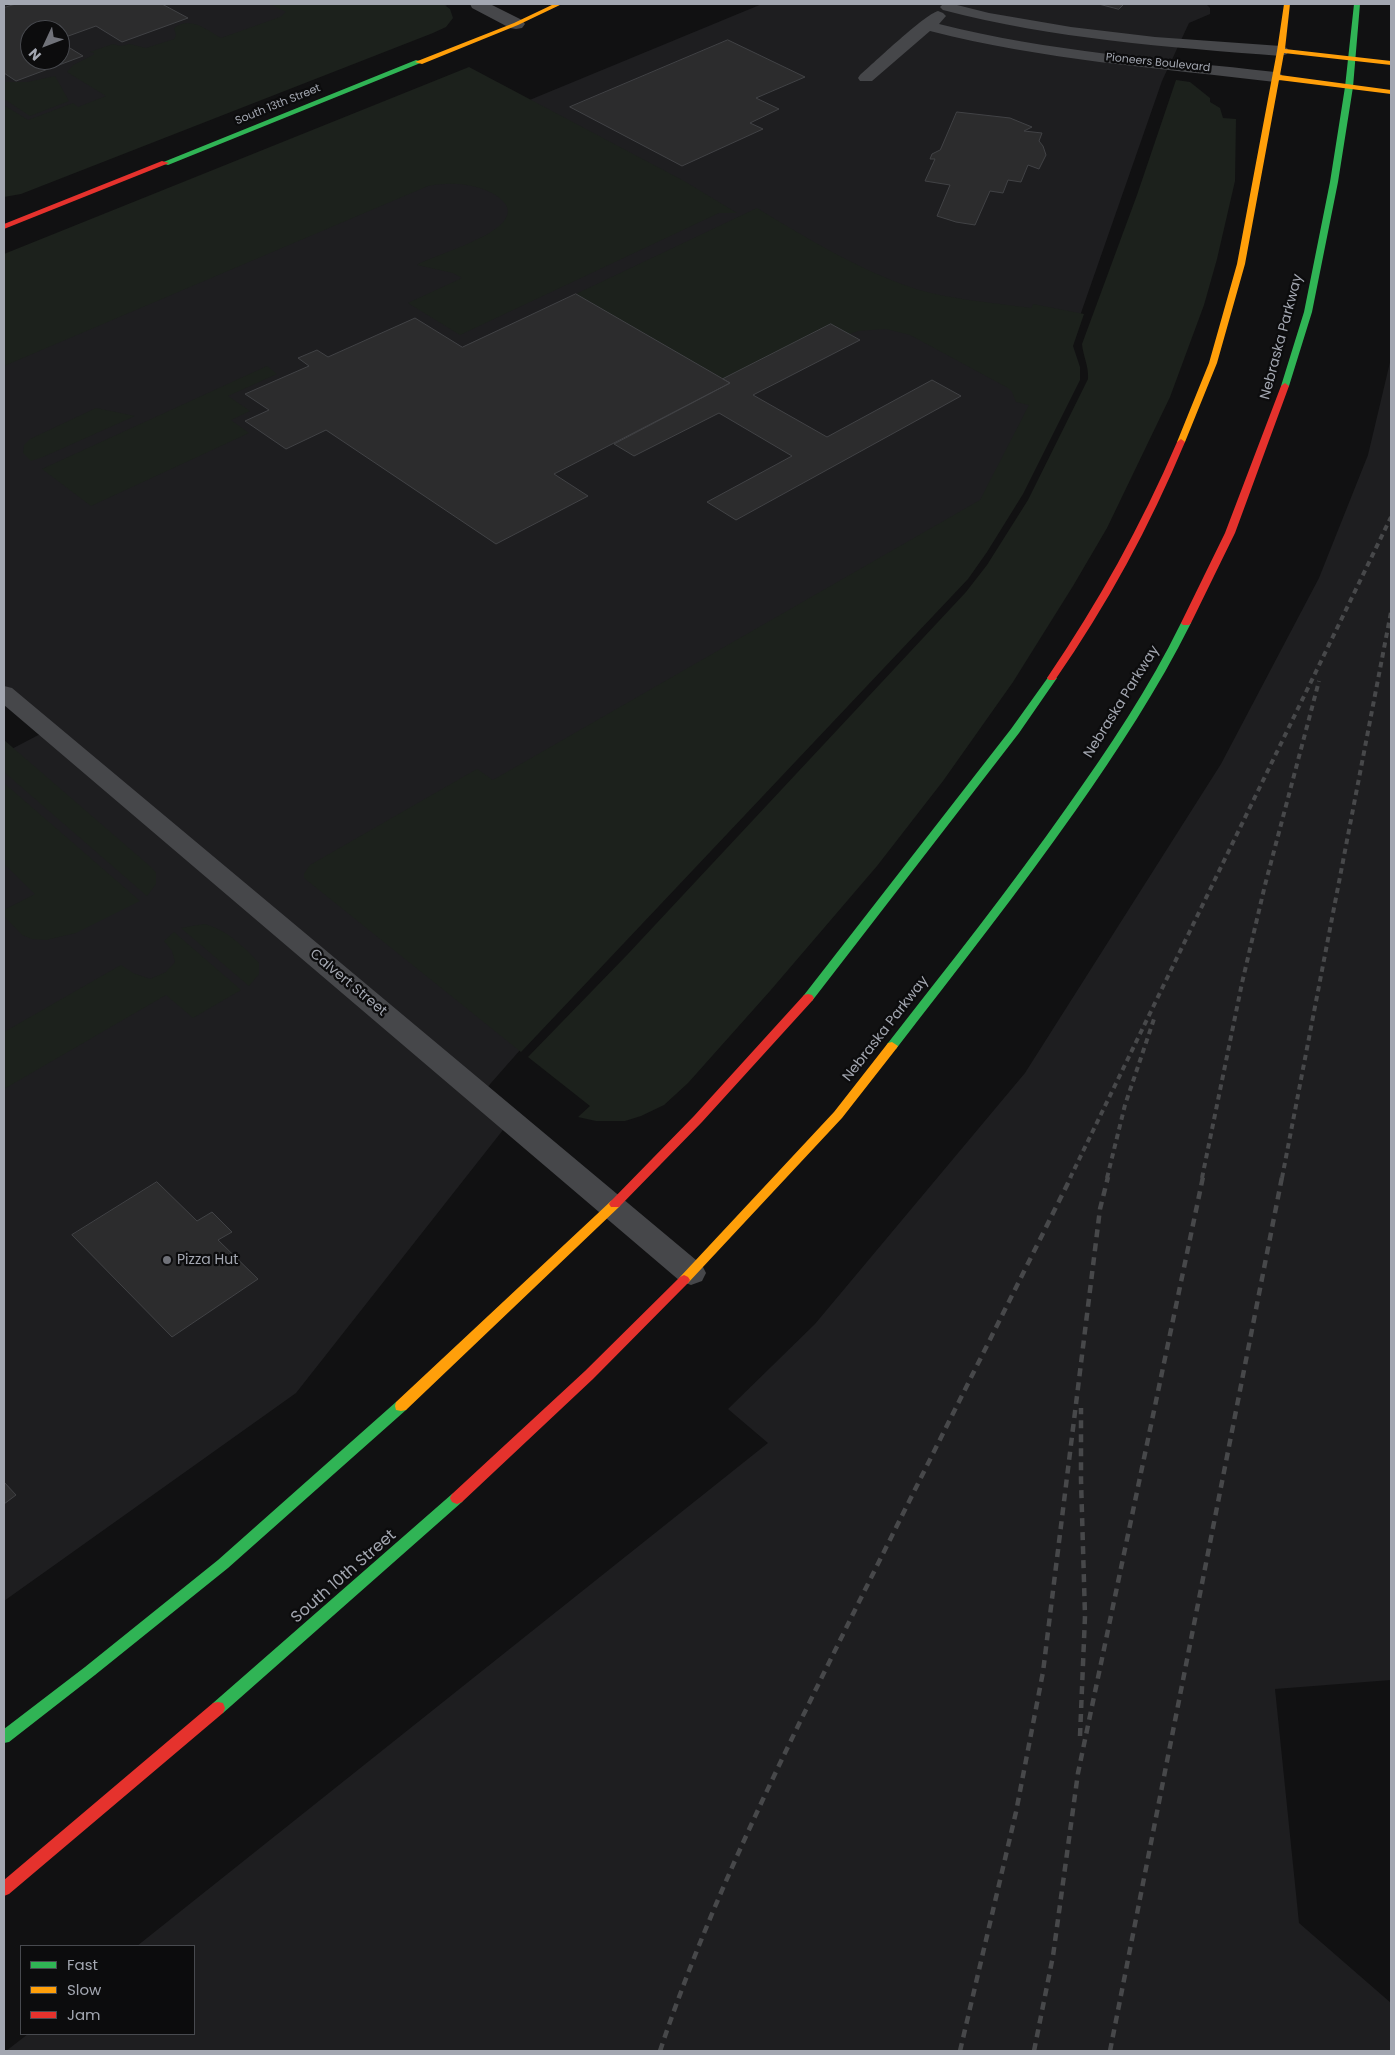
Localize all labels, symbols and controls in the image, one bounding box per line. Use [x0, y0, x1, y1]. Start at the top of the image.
north arrow [20, 20, 70, 70]
text: N [24, 44, 46, 65]
street label: Pioneers Boulevard [1105, 51, 1211, 75]
street label: South 13th Street [233, 82, 323, 128]
street label: Nebraska Parkway [1257, 272, 1307, 402]
street label: Nebraska Parkway [1081, 643, 1163, 761]
street label: Calvert Street [306, 946, 390, 1020]
street label: Nebraska Parkway [840, 973, 932, 1085]
place label: Pizza Hut [177, 1252, 238, 1268]
marker: Pizza Hut [161, 1254, 173, 1266]
street label: South 10th Street [288, 1526, 400, 1628]
legend [20, 1945, 195, 2035]
text: Fast [67, 1954, 98, 1975]
text: Slow [67, 1979, 101, 2000]
text: Jam [67, 2004, 101, 2025]

